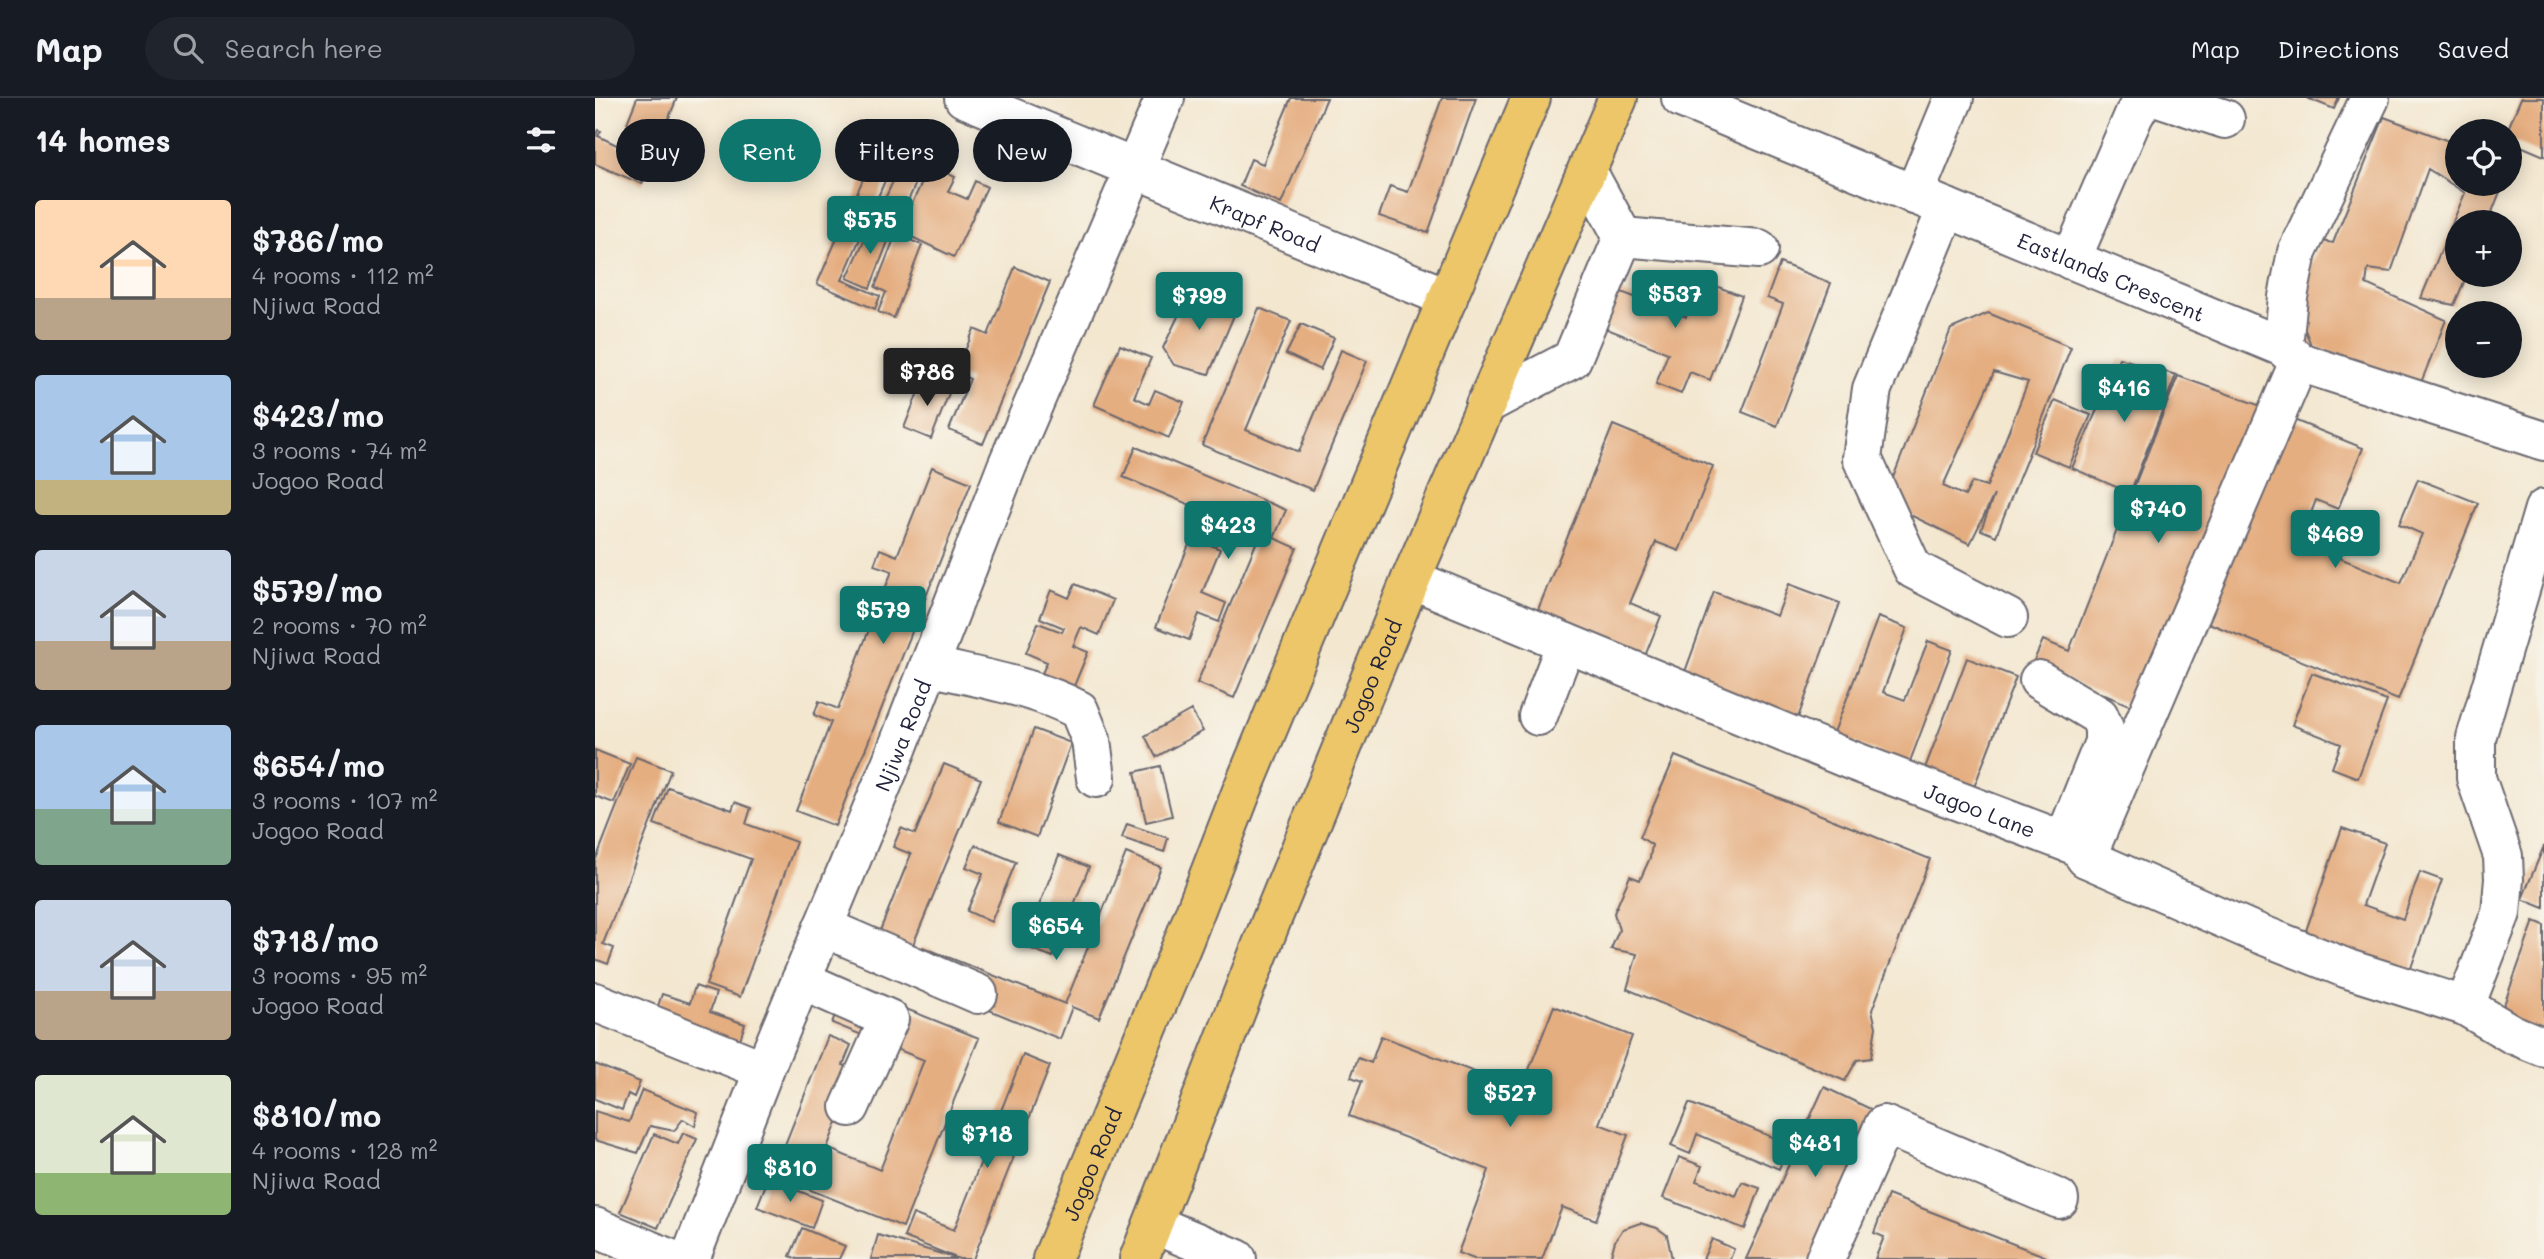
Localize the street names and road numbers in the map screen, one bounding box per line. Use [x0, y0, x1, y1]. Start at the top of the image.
street label: Krapf Road [1206, 188, 1324, 257]
street label: Eastlands Crescent [2014, 225, 2209, 327]
street label: Jogoo Road [1336, 615, 1407, 736]
street label: Njiwa Road [868, 676, 936, 795]
street label: Jagoo Lane [1921, 776, 2040, 843]
street label: Jogoo Road [1056, 1103, 1127, 1225]

